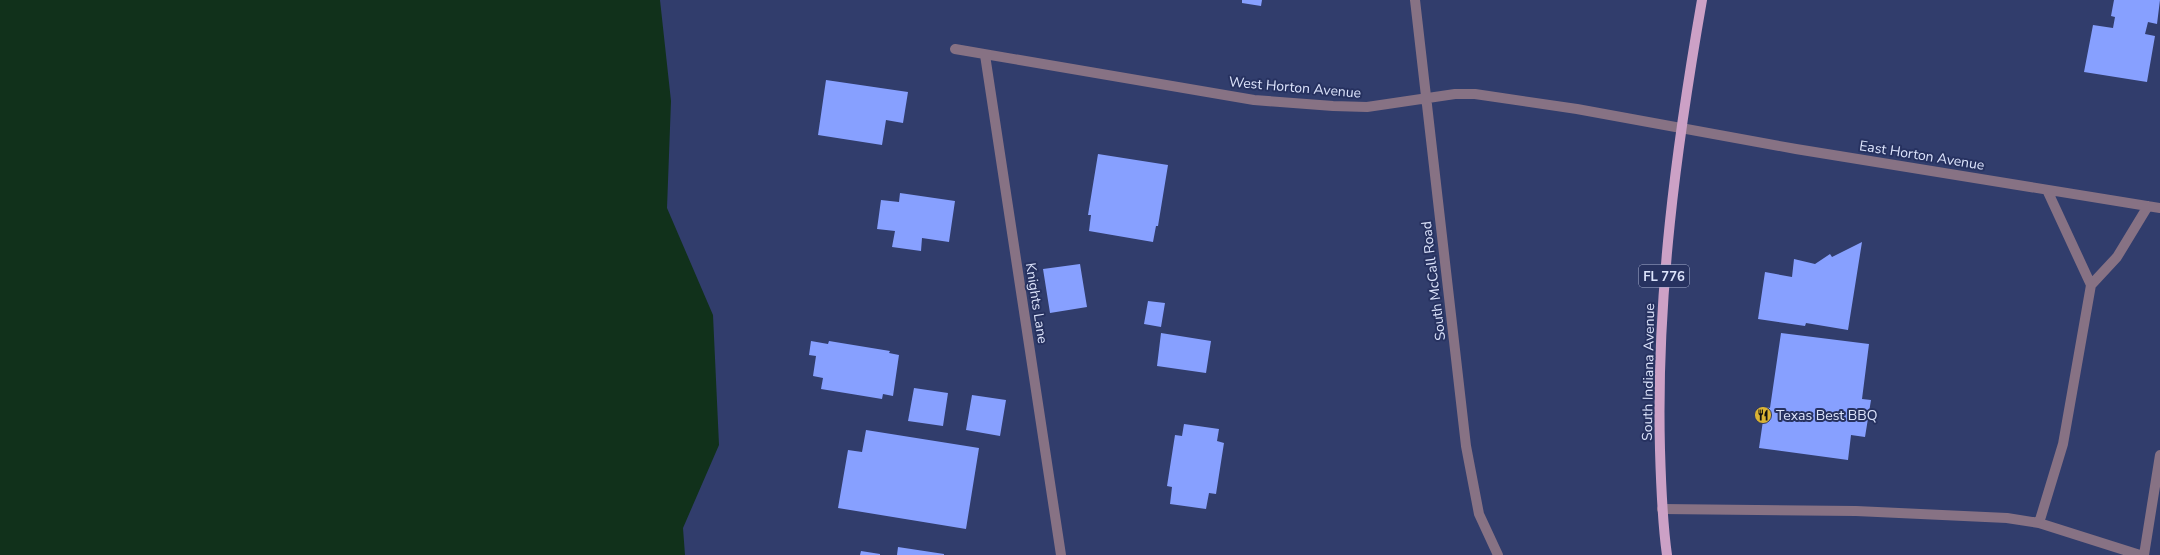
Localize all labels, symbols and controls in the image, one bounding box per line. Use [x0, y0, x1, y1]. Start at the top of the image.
street label: West Horton Avenue [1228, 72, 1362, 103]
street label: East Horton Avenue [1858, 136, 1986, 175]
street label: South McCall Road [1417, 220, 1450, 342]
street label: Knights Lane [1021, 261, 1052, 345]
road number: FL 776 [1639, 265, 1689, 287]
street label: South Indiana Avenue [1638, 303, 1659, 441]
restaurant icon: Texas Best BBQ [1753, 405, 1773, 425]
place label: Texas Best BBQ [1776, 406, 1878, 425]

